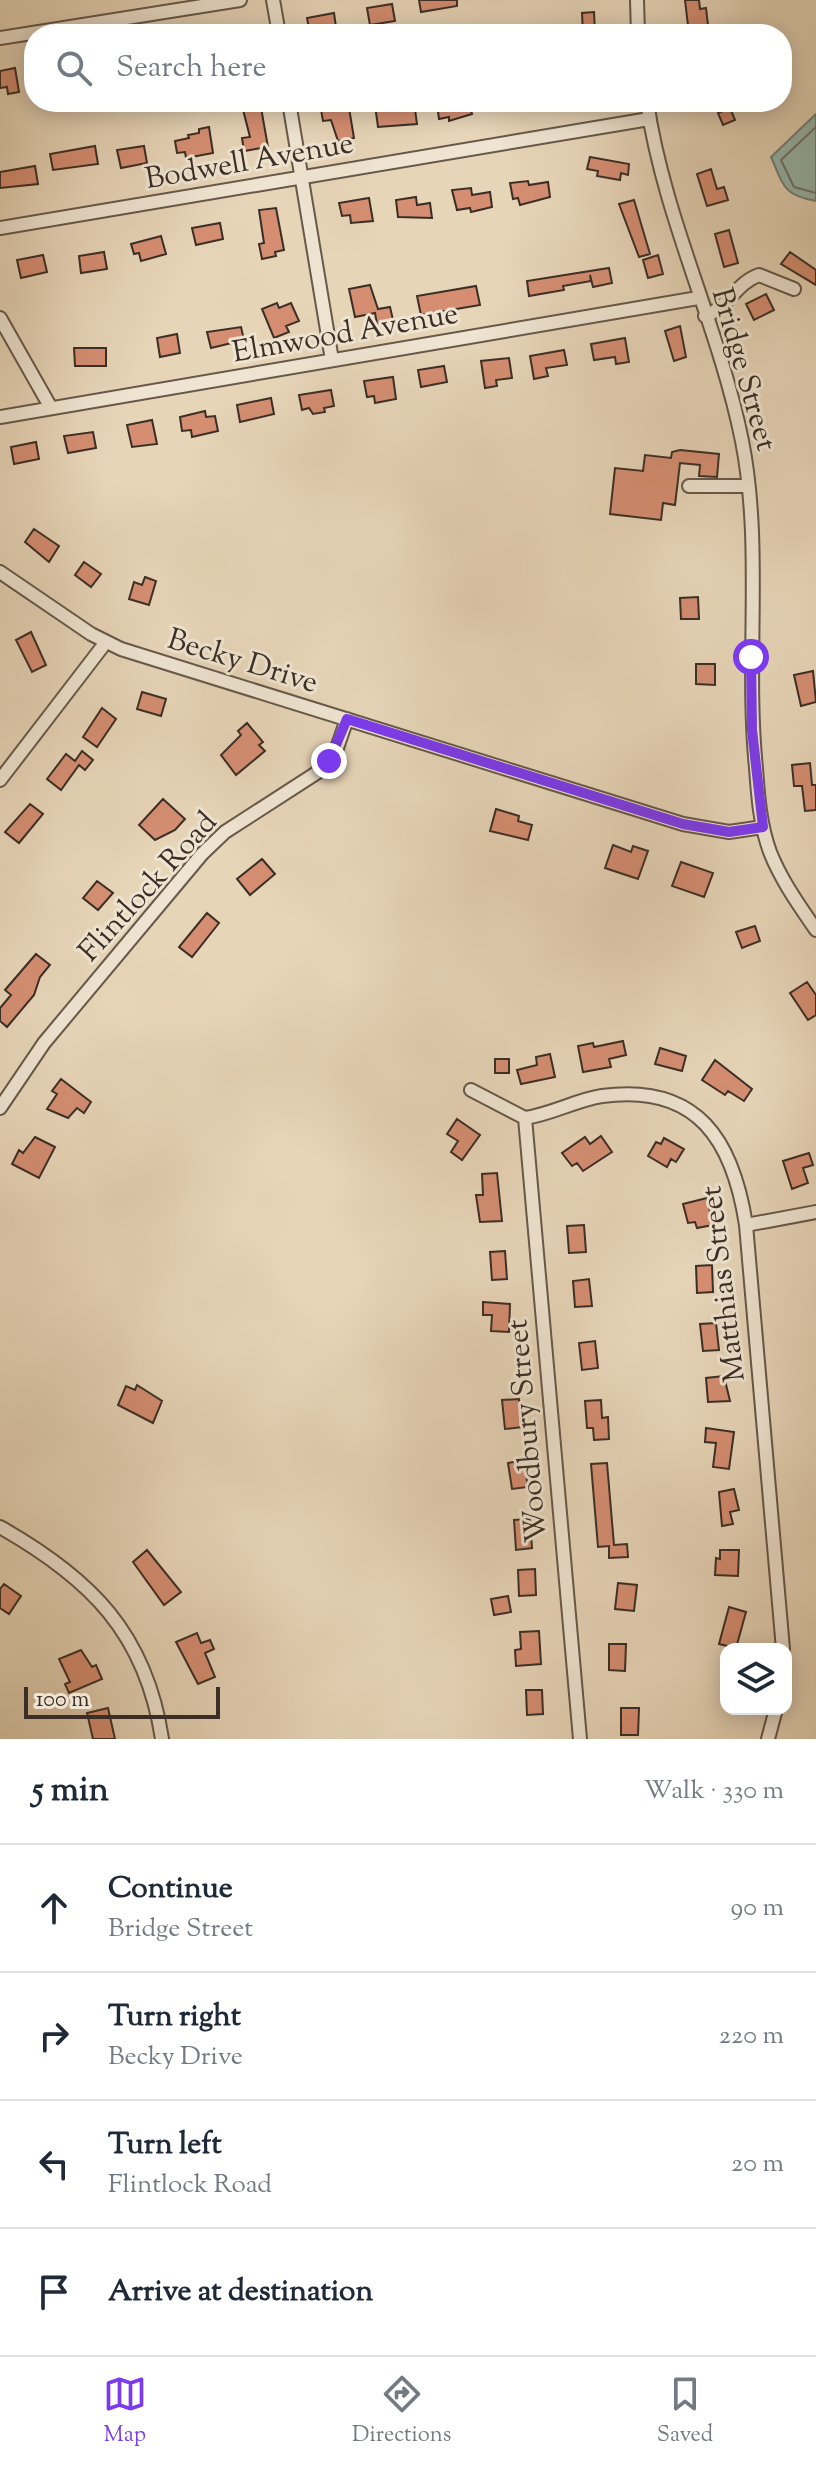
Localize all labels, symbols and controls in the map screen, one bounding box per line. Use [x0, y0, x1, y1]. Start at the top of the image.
search box [24, 24, 792, 112]
icon: search [52, 46, 96, 90]
text: Search here [116, 47, 266, 90]
street label: Bodwell Avenue [142, 123, 357, 202]
street label: Bridge Street [699, 283, 786, 456]
street label: Elmwood Avenue [229, 293, 462, 375]
street label: Becky Drive [162, 619, 323, 706]
route start [733, 639, 769, 675]
route end [311, 743, 347, 779]
street label: Flintlock Road [70, 803, 228, 972]
street label: Matthias Street [691, 1183, 758, 1384]
street label: Woodbury Street [497, 1317, 560, 1544]
map controls [720, 1643, 792, 1715]
button: layers [720, 1643, 792, 1715]
scale bar [24, 1683, 220, 1719]
text: 100 m [36, 1685, 89, 1717]
text: 5 min [32, 1767, 109, 1816]
text: Walk · 330 m [644, 1773, 784, 1810]
text: Continue [108, 1868, 233, 1911]
icon: ahead [32, 1886, 76, 1930]
text: 90 m [731, 1890, 784, 1927]
text: Bridge Street [108, 1911, 253, 1948]
text: Turn right [108, 1996, 241, 2039]
icon: right [32, 2014, 76, 2058]
text: 220 m [719, 2018, 784, 2055]
text: Becky Drive [108, 2039, 243, 2076]
text: Turn left [108, 2124, 222, 2167]
icon: left [32, 2142, 76, 2186]
text: 20 m [731, 2146, 784, 2183]
text: Flintlock Road [108, 2167, 272, 2204]
icon: arrive [32, 2270, 76, 2314]
text: Arrive at destination [108, 2271, 373, 2314]
tab: Map [103, 2372, 147, 2452]
tab: Directions [352, 2372, 451, 2452]
tab: Saved [657, 2372, 713, 2452]

